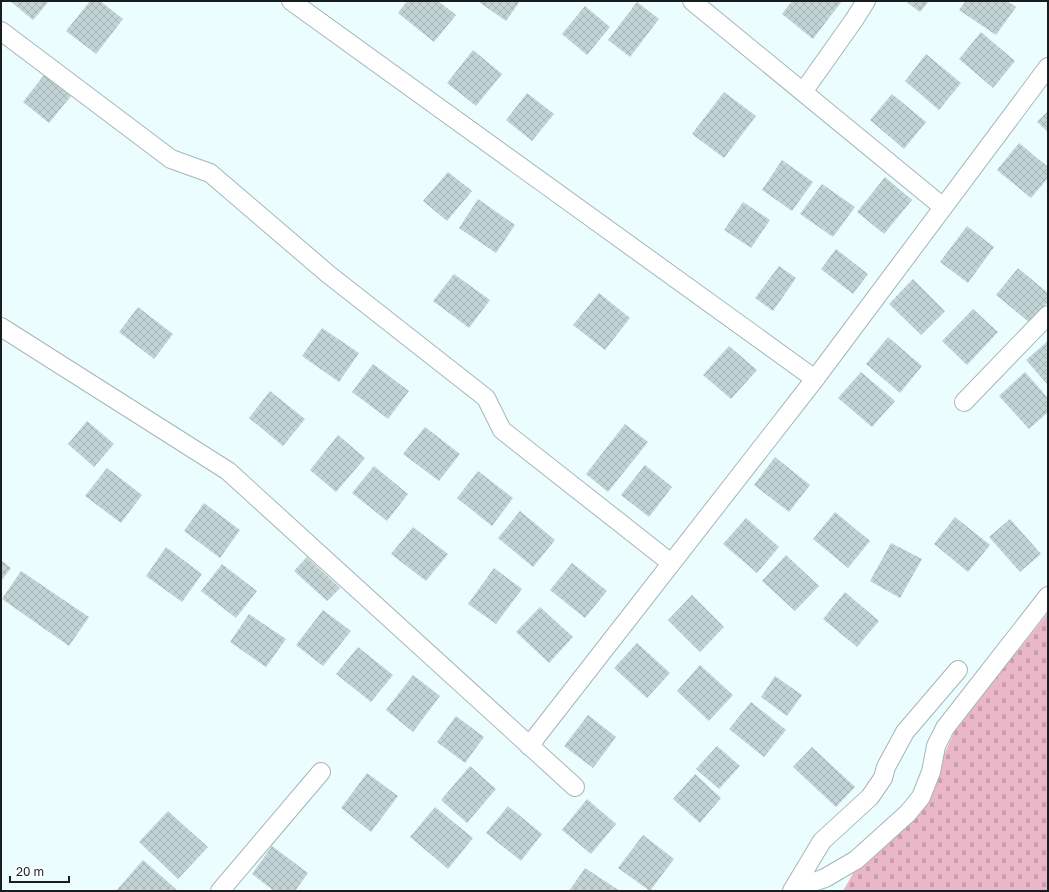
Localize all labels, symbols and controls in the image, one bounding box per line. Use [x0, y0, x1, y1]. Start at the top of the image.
scale bar [10, 858, 69, 884]
text: 20 m [16, 864, 44, 879]

